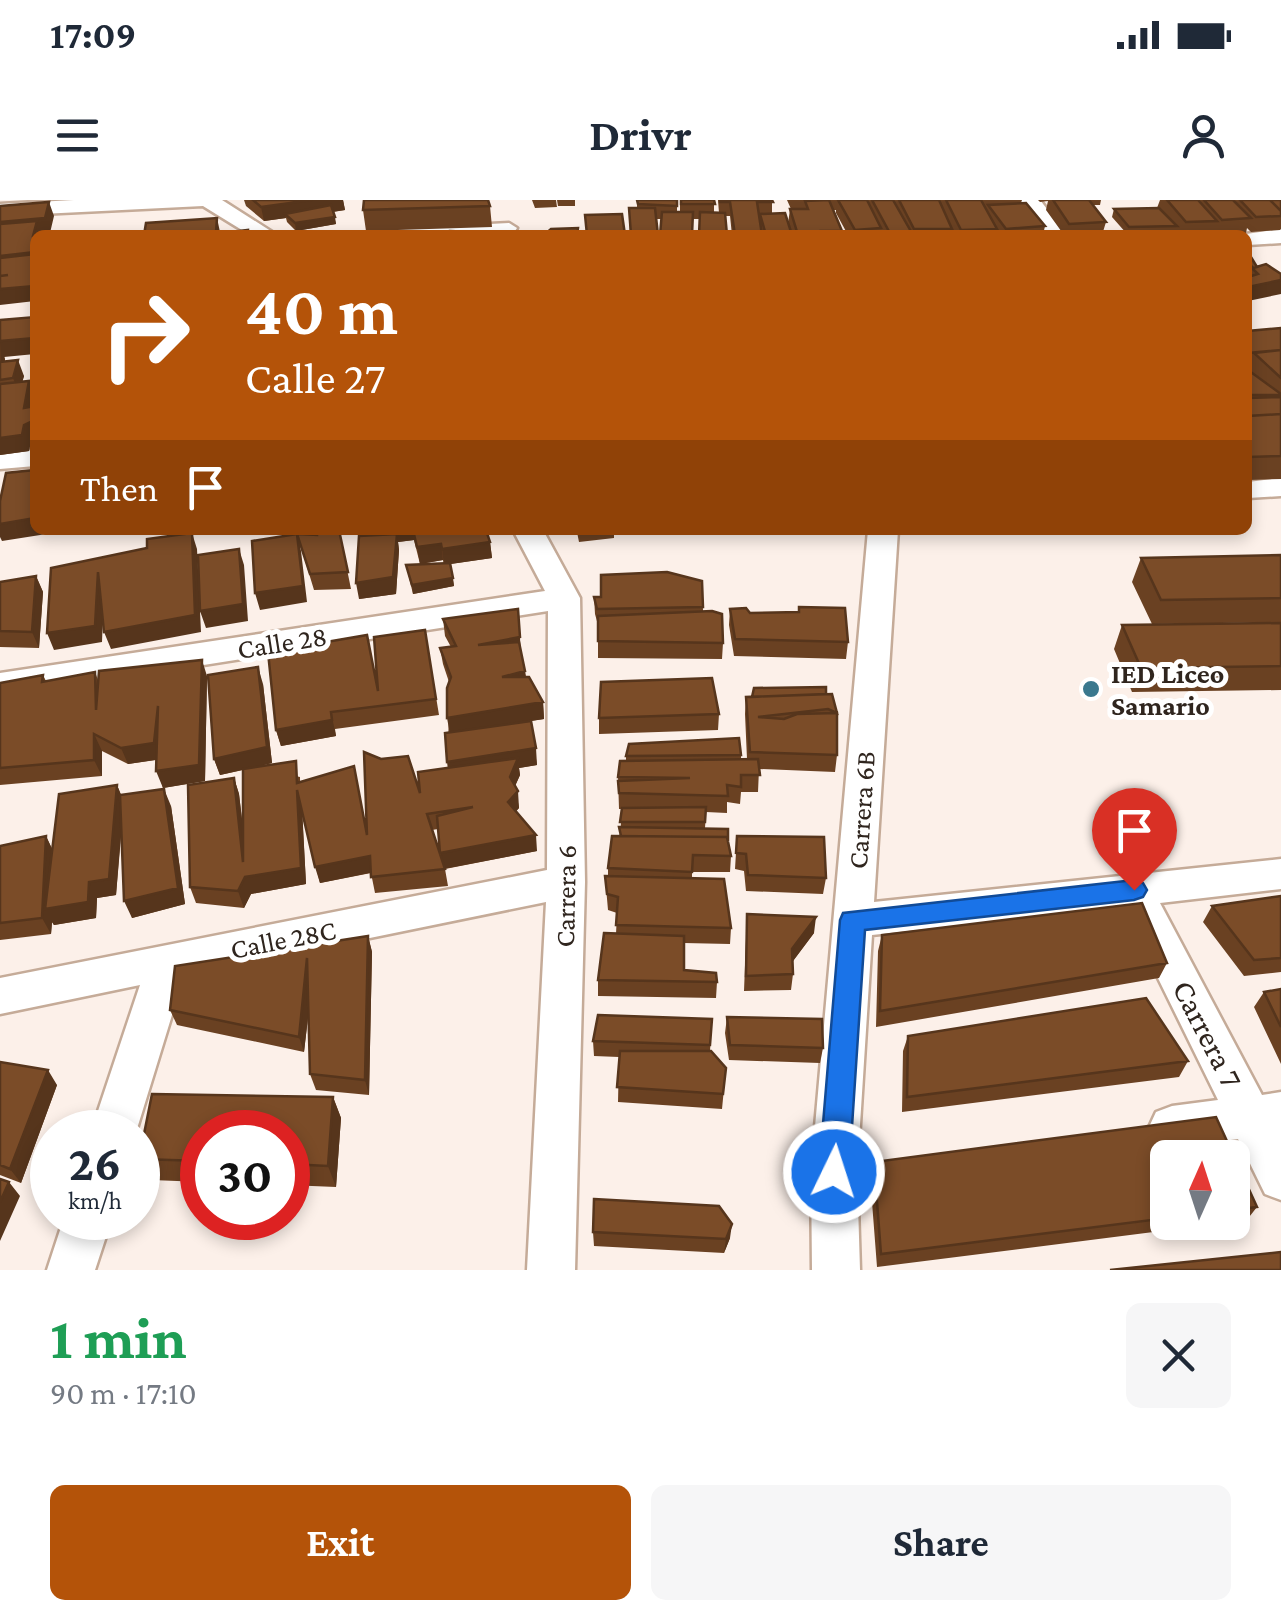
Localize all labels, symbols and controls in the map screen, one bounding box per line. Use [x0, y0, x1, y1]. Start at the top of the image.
text: 17:09 [50, 14, 136, 56]
icon: menu [50, 108, 105, 163]
icon: person [1176, 108, 1231, 163]
text: Drivr [589, 110, 692, 160]
icon: right [80, 270, 210, 400]
text: 40 m [245, 271, 398, 349]
text: Calle 27 [245, 353, 386, 403]
icon: arrive [178, 460, 233, 515]
text: Then [80, 467, 158, 509]
street label: Calle 28 [235, 620, 329, 665]
place label: IED Liceo Samario [1111, 658, 1224, 721]
marker: IED Liceo Samario [1080, 678, 1102, 700]
street label: Carrera 6B [842, 750, 881, 870]
pin [1092, 788, 1177, 891]
icon: arrive [1107, 803, 1162, 858]
street label: Carrera 6 [549, 844, 582, 948]
street label: Calle 28C [228, 914, 338, 965]
street label: Carrera 7 [1166, 974, 1250, 1094]
speed limit sign: 30 [180, 1110, 310, 1240]
position arrow [782, 1120, 886, 1224]
text: 26 [69, 1135, 121, 1191]
north arrow [1150, 1140, 1250, 1240]
map controls [1150, 1140, 1250, 1240]
text: km/h [68, 1187, 122, 1214]
button: close [1126, 1303, 1231, 1408]
text: 1 min [50, 1304, 187, 1371]
text: 90 m · 17:10 [50, 1375, 197, 1411]
button: Exit [50, 1485, 631, 1600]
button: Share [651, 1485, 1231, 1600]

